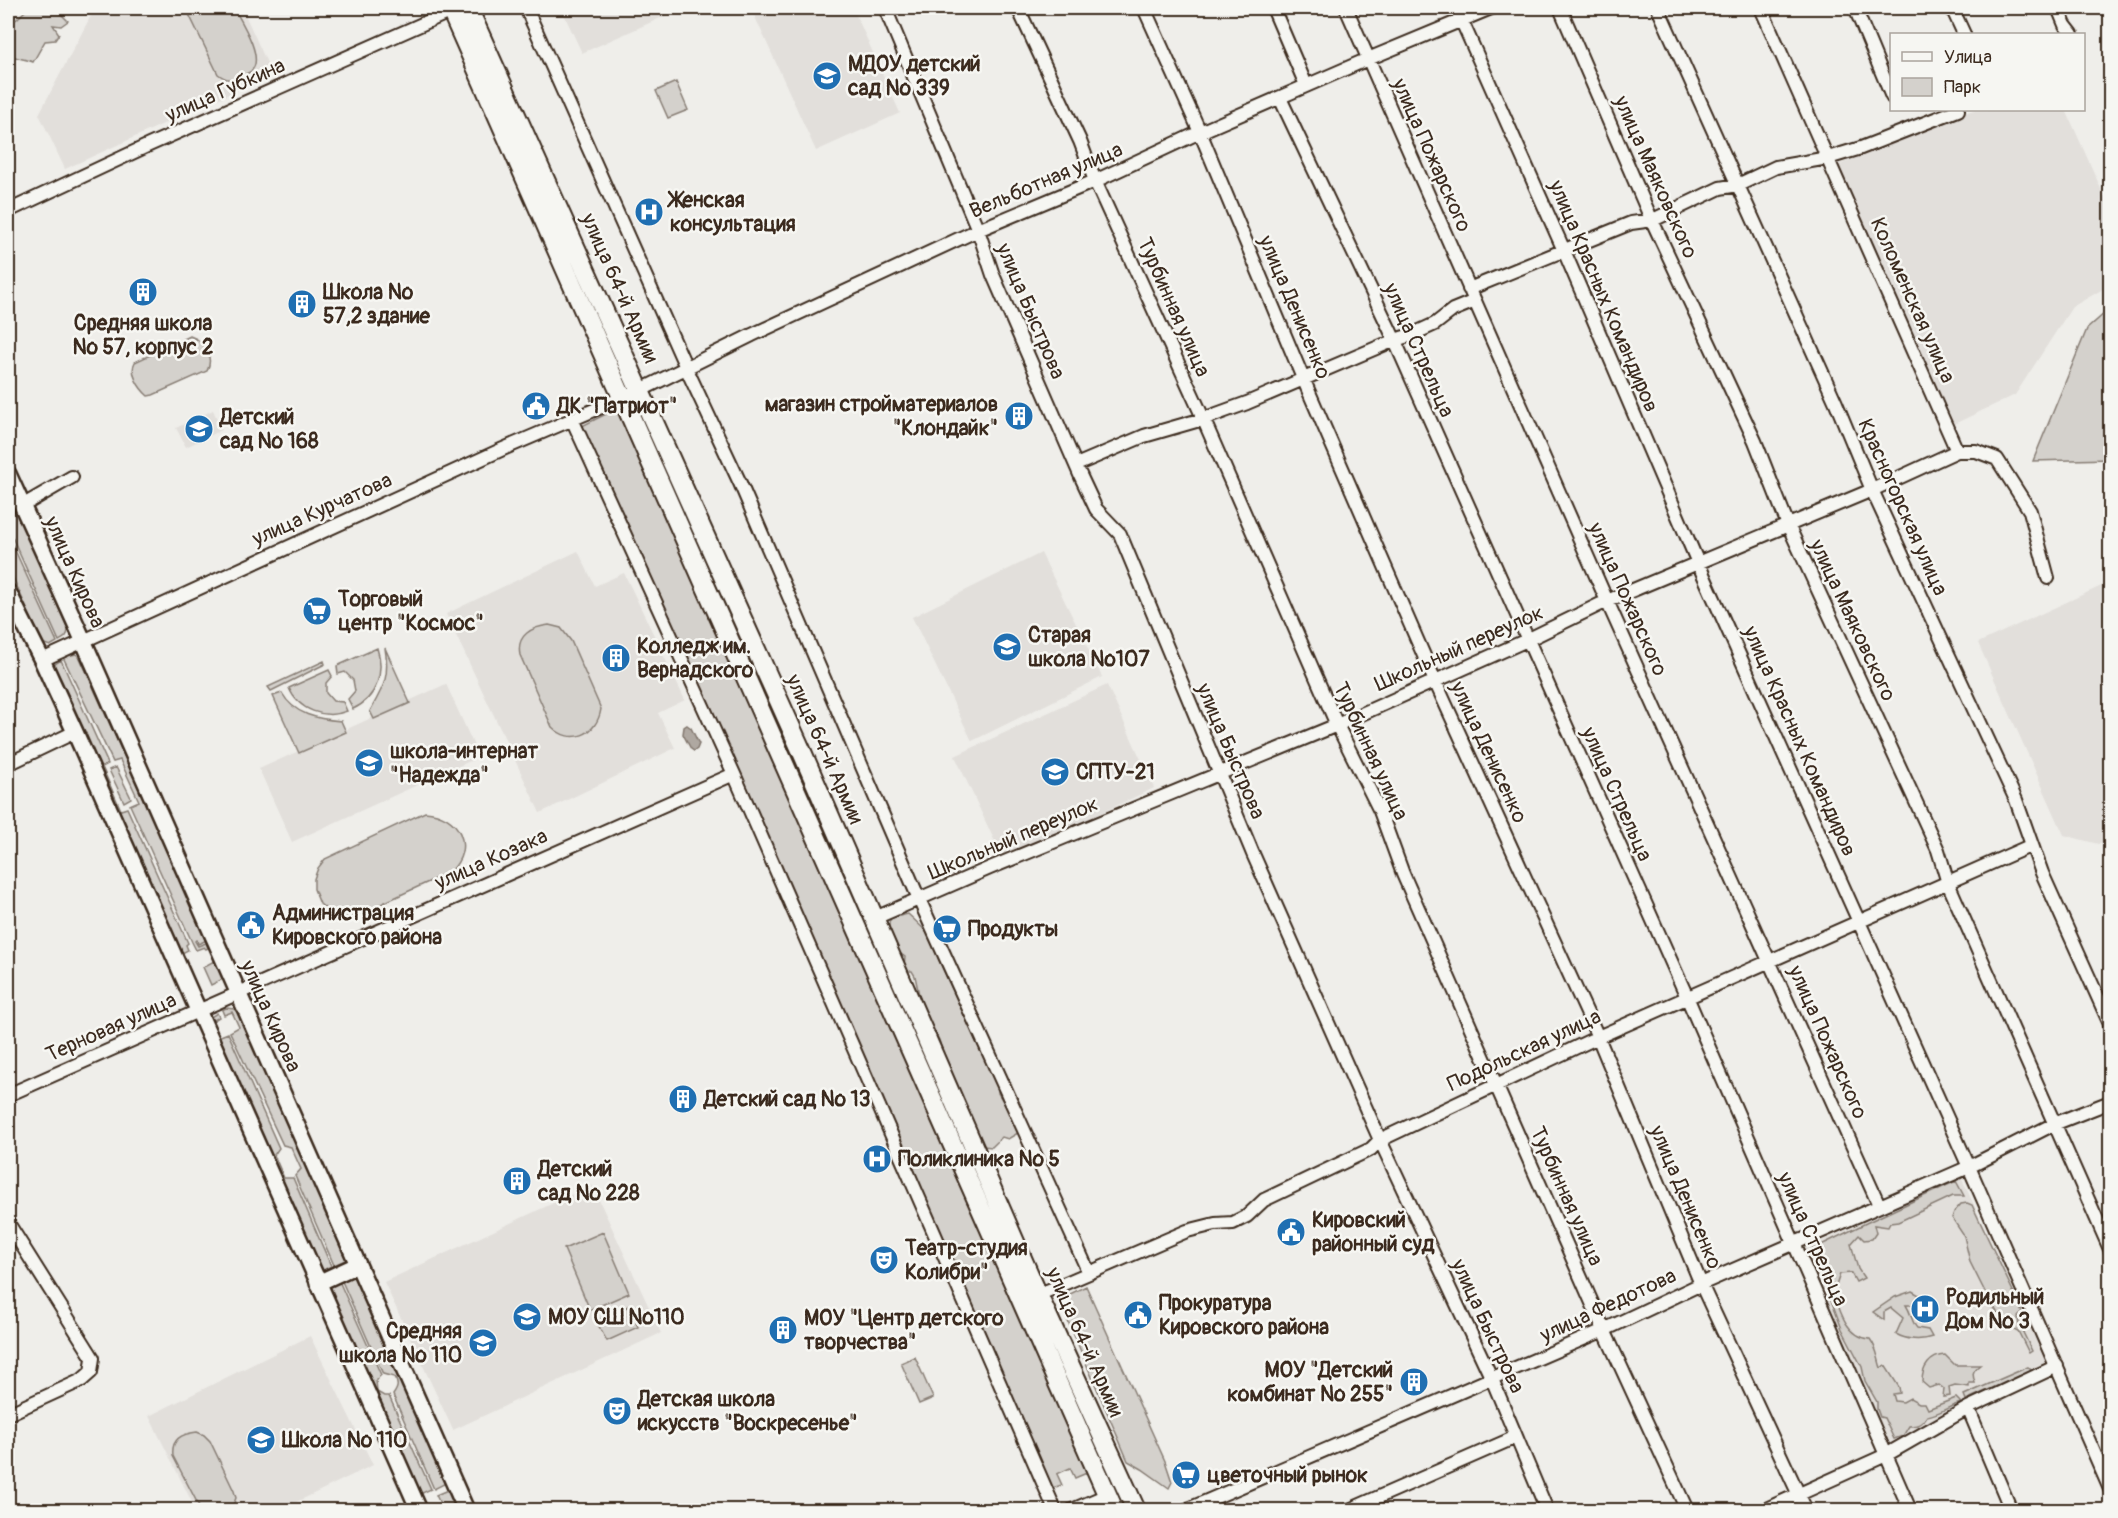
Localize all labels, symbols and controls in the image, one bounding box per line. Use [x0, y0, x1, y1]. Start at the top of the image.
legend [1890, 33, 2085, 111]
text: Улица [1944, 46, 1992, 69]
place label: МДОУ детский сад № 339 [847, 51, 981, 102]
street label: улица Губкина [160, 52, 289, 129]
school or university icon: МДОУ детский сад № 339 [811, 60, 843, 92]
street label: улица Пожарского [1385, 73, 1477, 236]
text: Парк [1944, 76, 1981, 99]
street label: улица Маяковского [1607, 91, 1704, 263]
street label: Вельботная улица [966, 136, 1127, 225]
street label: улица Красных Командиров [1542, 175, 1665, 416]
place label: Женская консультация [666, 187, 796, 238]
hospital icon: Женская консультация [633, 196, 665, 228]
street label: улица 64-й Армии [574, 208, 665, 367]
street label: Коломенская улица [1864, 213, 1961, 387]
street label: улица Денисенко [1252, 230, 1337, 383]
street label: Турбинная улица [1131, 233, 1216, 381]
street label: улица Быстрова [989, 238, 1071, 383]
building icon: Средняя школа № 57, корпус 2 [127, 276, 159, 308]
street label: улица Стрельца [1376, 278, 1460, 422]
place label: Школа № 57,2 здание [322, 279, 430, 330]
building icon: Школа № 57,2 здание [286, 288, 318, 320]
place label: Средняя школа № 57, корпус 2 [72, 310, 214, 361]
public building icon: ДК "Патриот" [520, 390, 552, 422]
place label: магазин стройматериалов "Клондайк" [765, 391, 998, 442]
place label: ДК "Патриот" [555, 393, 677, 420]
building icon: магазин стройматериалов "Клондайк" [1003, 400, 1035, 432]
place label: Детский сад № 168 [218, 404, 319, 455]
school or university icon: Детский сад № 168 [183, 413, 215, 445]
street label: Красногорская улица [1851, 415, 1954, 600]
street label: улица Курчатова [247, 467, 396, 553]
street label: улица Кирова [37, 511, 111, 632]
street label: улица Пожарского [1581, 517, 1673, 680]
street label: улица Маяковского [1803, 534, 1902, 705]
place label: Торговый центр "Космос" [337, 586, 484, 637]
supermarket icon: Торговый центр "Космос" [301, 595, 333, 627]
street label: Школьный переулок [1371, 599, 1548, 698]
street label: улица Красных Командиров [1736, 621, 1863, 861]
place label: Старая школа №107 [1028, 622, 1150, 673]
school or university icon: Старая школа №107 [991, 631, 1023, 663]
place label: Колледж им. Вернадского [637, 633, 754, 684]
building icon: Колледж им. Вернадского [600, 642, 632, 674]
street label: улица 64-й Армии [779, 669, 870, 828]
street label: улица Денисенко [1444, 676, 1533, 827]
street label: улица Быстрова [1189, 678, 1271, 823]
street label: Турбинная улица [1327, 678, 1414, 825]
street label: улица Стрельца [1574, 722, 1658, 866]
place label: школа-интернат "Надежда" [390, 738, 539, 789]
school or university icon: школа-интернат "Надежда" [353, 747, 385, 779]
school or university icon: СПТУ-21 [1039, 756, 1071, 788]
place label: СПТУ-21 [1076, 759, 1155, 786]
street label: Школьный переулок [924, 790, 1102, 886]
street label: улица Козака [430, 823, 552, 897]
place label: Администрация Кировского района [272, 900, 442, 951]
public building icon: Администрация Кировского района [235, 909, 267, 941]
supermarket icon: Продукты [931, 913, 963, 945]
place label: Продукты [968, 916, 1058, 943]
street label: улица Кирова [233, 955, 307, 1076]
street label: улица Пожарского [1781, 960, 1873, 1123]
street label: Терновая улица [42, 987, 181, 1068]
street label: Подольская улица [1443, 1003, 1605, 1098]
building icon: Детский сад № 13 [667, 1083, 699, 1115]
place label: Детский сад № 13 [702, 1086, 871, 1113]
street label: улица Денисенко [1643, 1120, 1728, 1273]
street label: Турбинная улица [1524, 1122, 1609, 1270]
hospital icon: Поликлиника № 5 [861, 1143, 893, 1175]
place label: Поликлиника № 5 [898, 1146, 1060, 1173]
place label: Детский сад № 228 [536, 1156, 640, 1207]
building icon: Детский сад № 228 [501, 1165, 533, 1197]
street label: улица Стрельца [1770, 1167, 1854, 1311]
place label: Кировский районный суд [1312, 1207, 1435, 1258]
public building icon: Кировский районный суд [1275, 1216, 1307, 1248]
place label: Театр-студия Колибри" [904, 1235, 1028, 1286]
theatre icon: Театр-студия Колибри" [868, 1244, 900, 1276]
street label: улица Быстрова [1444, 1254, 1530, 1398]
street label: улица 64-й Армии [1039, 1262, 1130, 1421]
street label: улица Федотова [1535, 1262, 1681, 1349]
place label: Родильный Дом № 3 [1944, 1284, 2044, 1335]
place label: Прокуратура Кировского района [1159, 1290, 1329, 1341]
hospital icon: Родильный Дом № 3 [1909, 1293, 1941, 1325]
public building icon: Прокуратура Кировского района [1122, 1299, 1154, 1331]
school or university icon: МОУ СШ №110 [511, 1301, 543, 1333]
place label: МОУ СШ №110 [548, 1304, 685, 1331]
place label: МОУ "Центр детского творчества" [804, 1305, 1004, 1356]
building icon: МОУ "Центр детского творчества" [767, 1314, 799, 1346]
place label: Средняя школа № 110 [339, 1318, 462, 1369]
school or university icon: Средняя школа № 110 [467, 1327, 499, 1359]
place label: МОУ "Детский комбинат № 255" [1227, 1357, 1393, 1408]
building icon: МОУ "Детский комбинат № 255" [1398, 1366, 1430, 1398]
place label: Детская школа искусств "Воскресенье" [636, 1386, 858, 1437]
theatre icon: Детская школа искусств "Воскресенье" [601, 1395, 633, 1427]
school or university icon: Школа № 110 [245, 1424, 277, 1456]
place label: Школа № 110 [281, 1427, 407, 1454]
supermarket icon: цветочный рынок [1170, 1459, 1202, 1491]
place label: цветочный рынок [1207, 1462, 1368, 1489]

